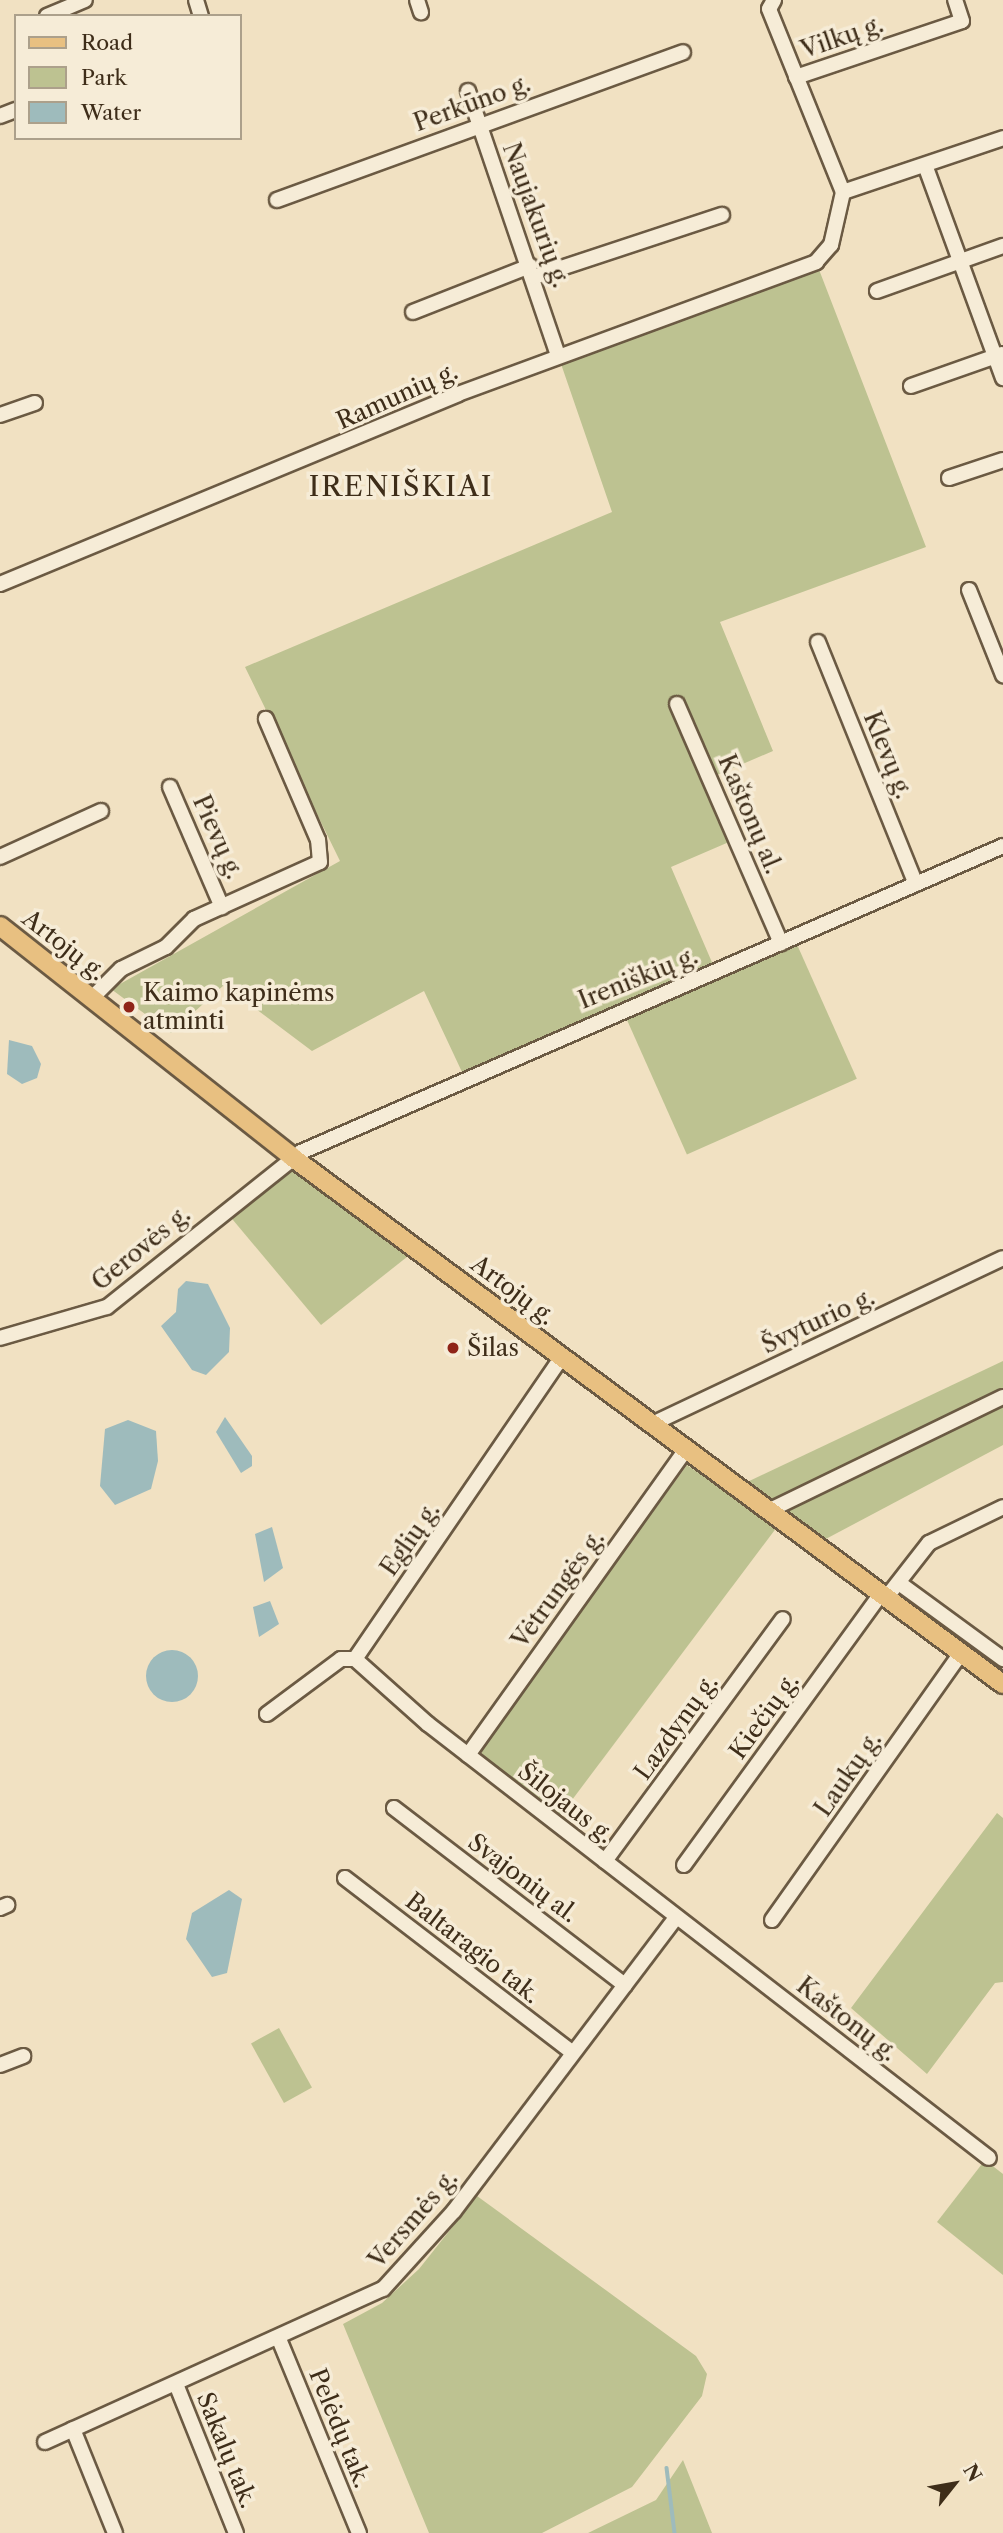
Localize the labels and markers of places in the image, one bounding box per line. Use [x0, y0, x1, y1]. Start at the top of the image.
place label: Kaimo kapinėms atminti [143, 979, 334, 1035]
marker: Kaimo kapinėms atminti [121, 999, 137, 1015]
place label: Šilas [467, 1334, 519, 1362]
marker: Šilas [445, 1340, 461, 1356]

